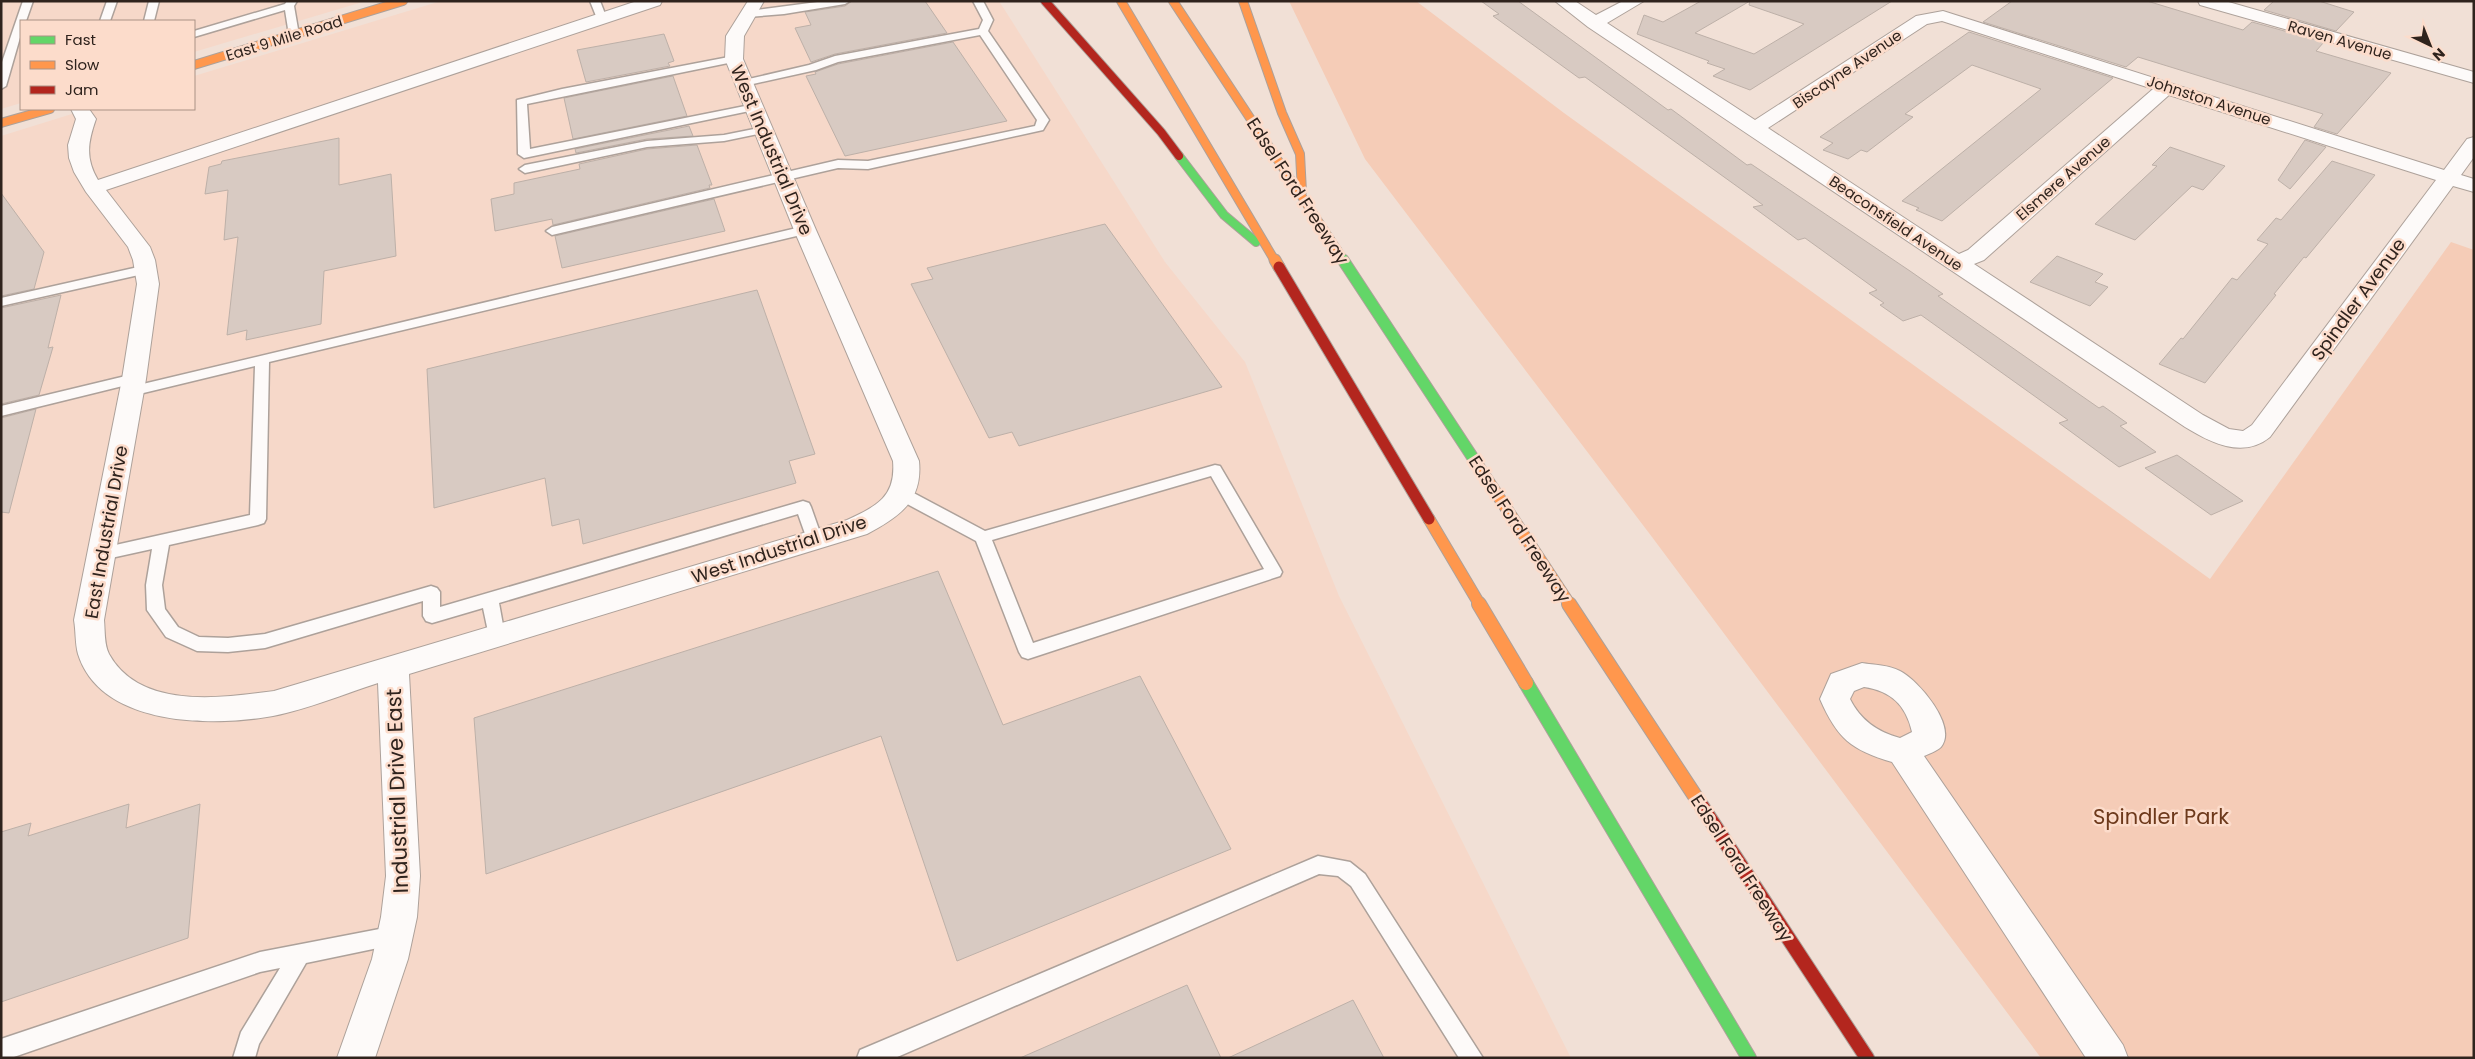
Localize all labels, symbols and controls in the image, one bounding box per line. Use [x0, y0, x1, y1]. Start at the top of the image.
street label: East 9 Mile Road [223, 10, 345, 66]
street label: Raven Avenue [2286, 15, 2394, 65]
legend [20, 20, 195, 110]
north arrow [2405, 20, 2455, 70]
street label: Biscayne Avenue [1788, 25, 1906, 113]
text: Fast [65, 29, 96, 50]
text: N [2428, 44, 2450, 65]
text: Slow [65, 54, 100, 75]
street label: West Industrial Drive [725, 61, 819, 239]
street label: Johnston Avenue [2144, 70, 2274, 130]
text: Jam [65, 79, 99, 100]
street label: Edsel Ford Freeway [1241, 113, 1355, 269]
street label: Elsmere Avenue [2011, 131, 2115, 225]
street label: Beaconsfield Avenue [1825, 170, 1967, 276]
street label: Spindler Avenue [2305, 233, 2411, 365]
street label: East Industrial Drive [78, 443, 134, 621]
street label: Edsel Ford Freeway [1463, 451, 1577, 607]
street label: West Industrial Drive [688, 509, 870, 589]
street label: Industrial Drive East [379, 688, 415, 894]
street label: Edsel Ford Freeway [1685, 790, 1799, 946]
park label: Spindler Park [2093, 802, 2229, 831]

